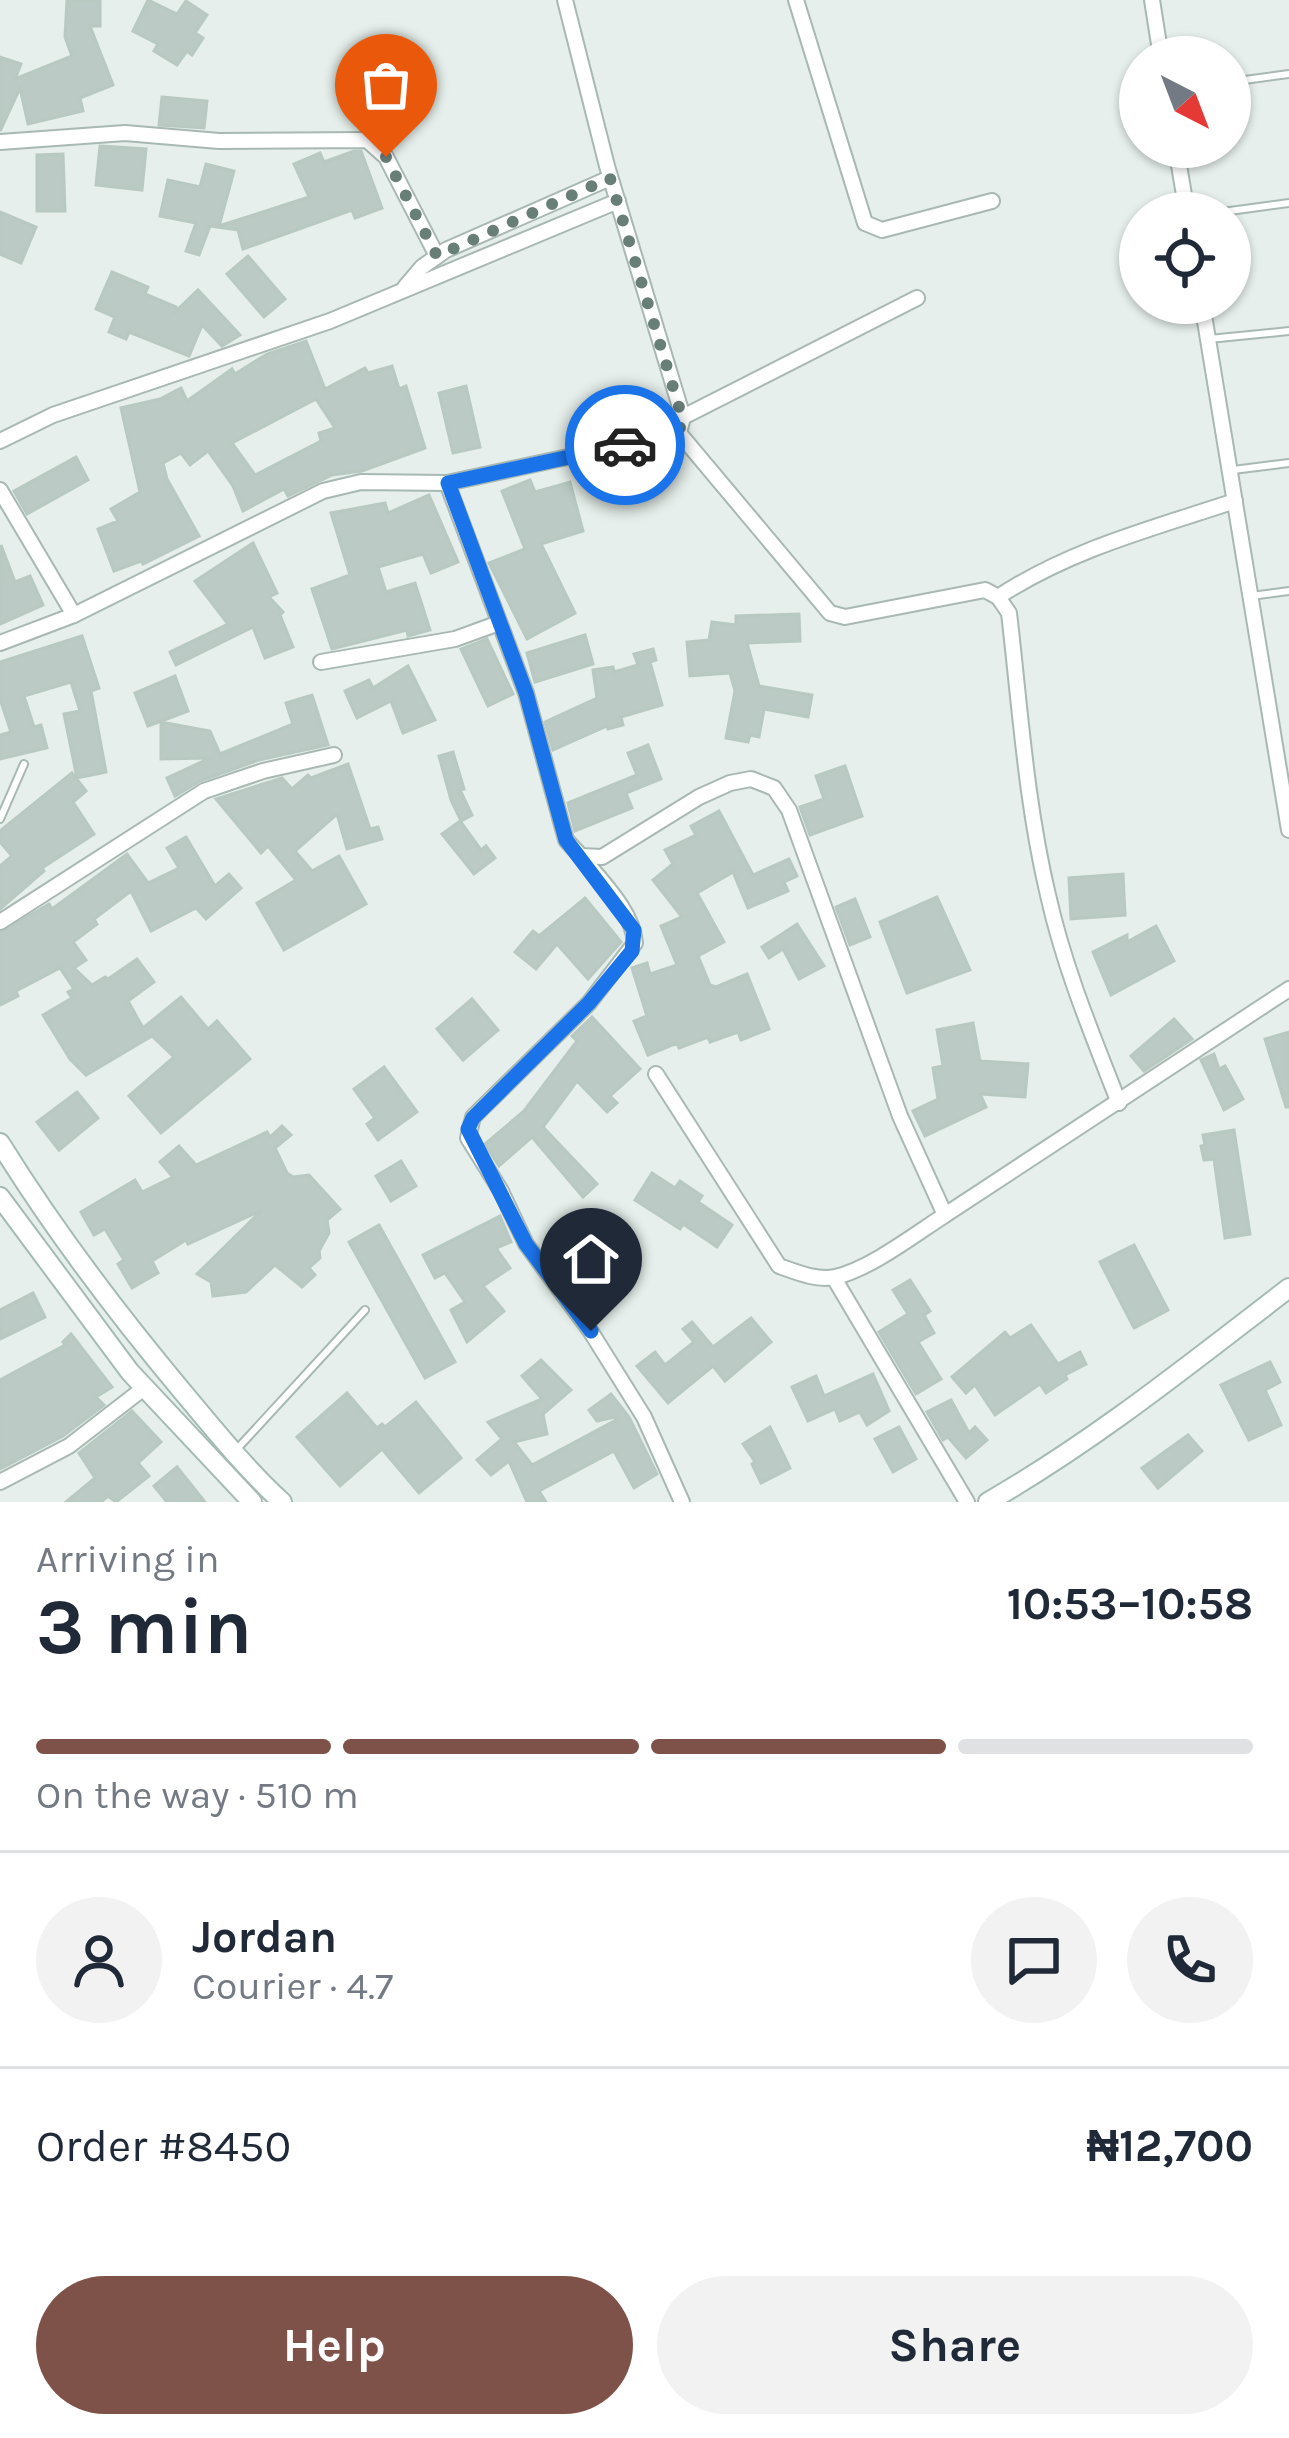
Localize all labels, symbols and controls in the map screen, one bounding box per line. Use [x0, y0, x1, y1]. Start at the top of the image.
pin [335, 34, 437, 157]
north arrow [1119, 36, 1251, 168]
map controls [1119, 36, 1251, 324]
icon: bag [353, 52, 419, 118]
button: locate [1119, 192, 1251, 324]
courier [565, 385, 685, 505]
icon: car [592, 412, 658, 478]
pin [540, 1208, 642, 1331]
icon: home [558, 1226, 624, 1292]
text: Arriving in [36, 1536, 219, 1582]
text: 10:53–10:58 [1007, 1578, 1253, 1630]
text: 3 min [36, 1581, 252, 1673]
text: On the way · 510 m [36, 1772, 359, 1818]
button: person [36, 1897, 162, 2023]
button: chat [971, 1897, 1097, 2023]
button: phone [1127, 1897, 1253, 2023]
text: Jordan [192, 1911, 337, 1963]
text: Courier · 4.7 [192, 1963, 393, 2009]
text: Order #8450 [36, 2120, 291, 2172]
text: ₦12,700 [1087, 2120, 1253, 2172]
button: Help [36, 2276, 633, 2414]
button: Share [657, 2276, 1253, 2414]

